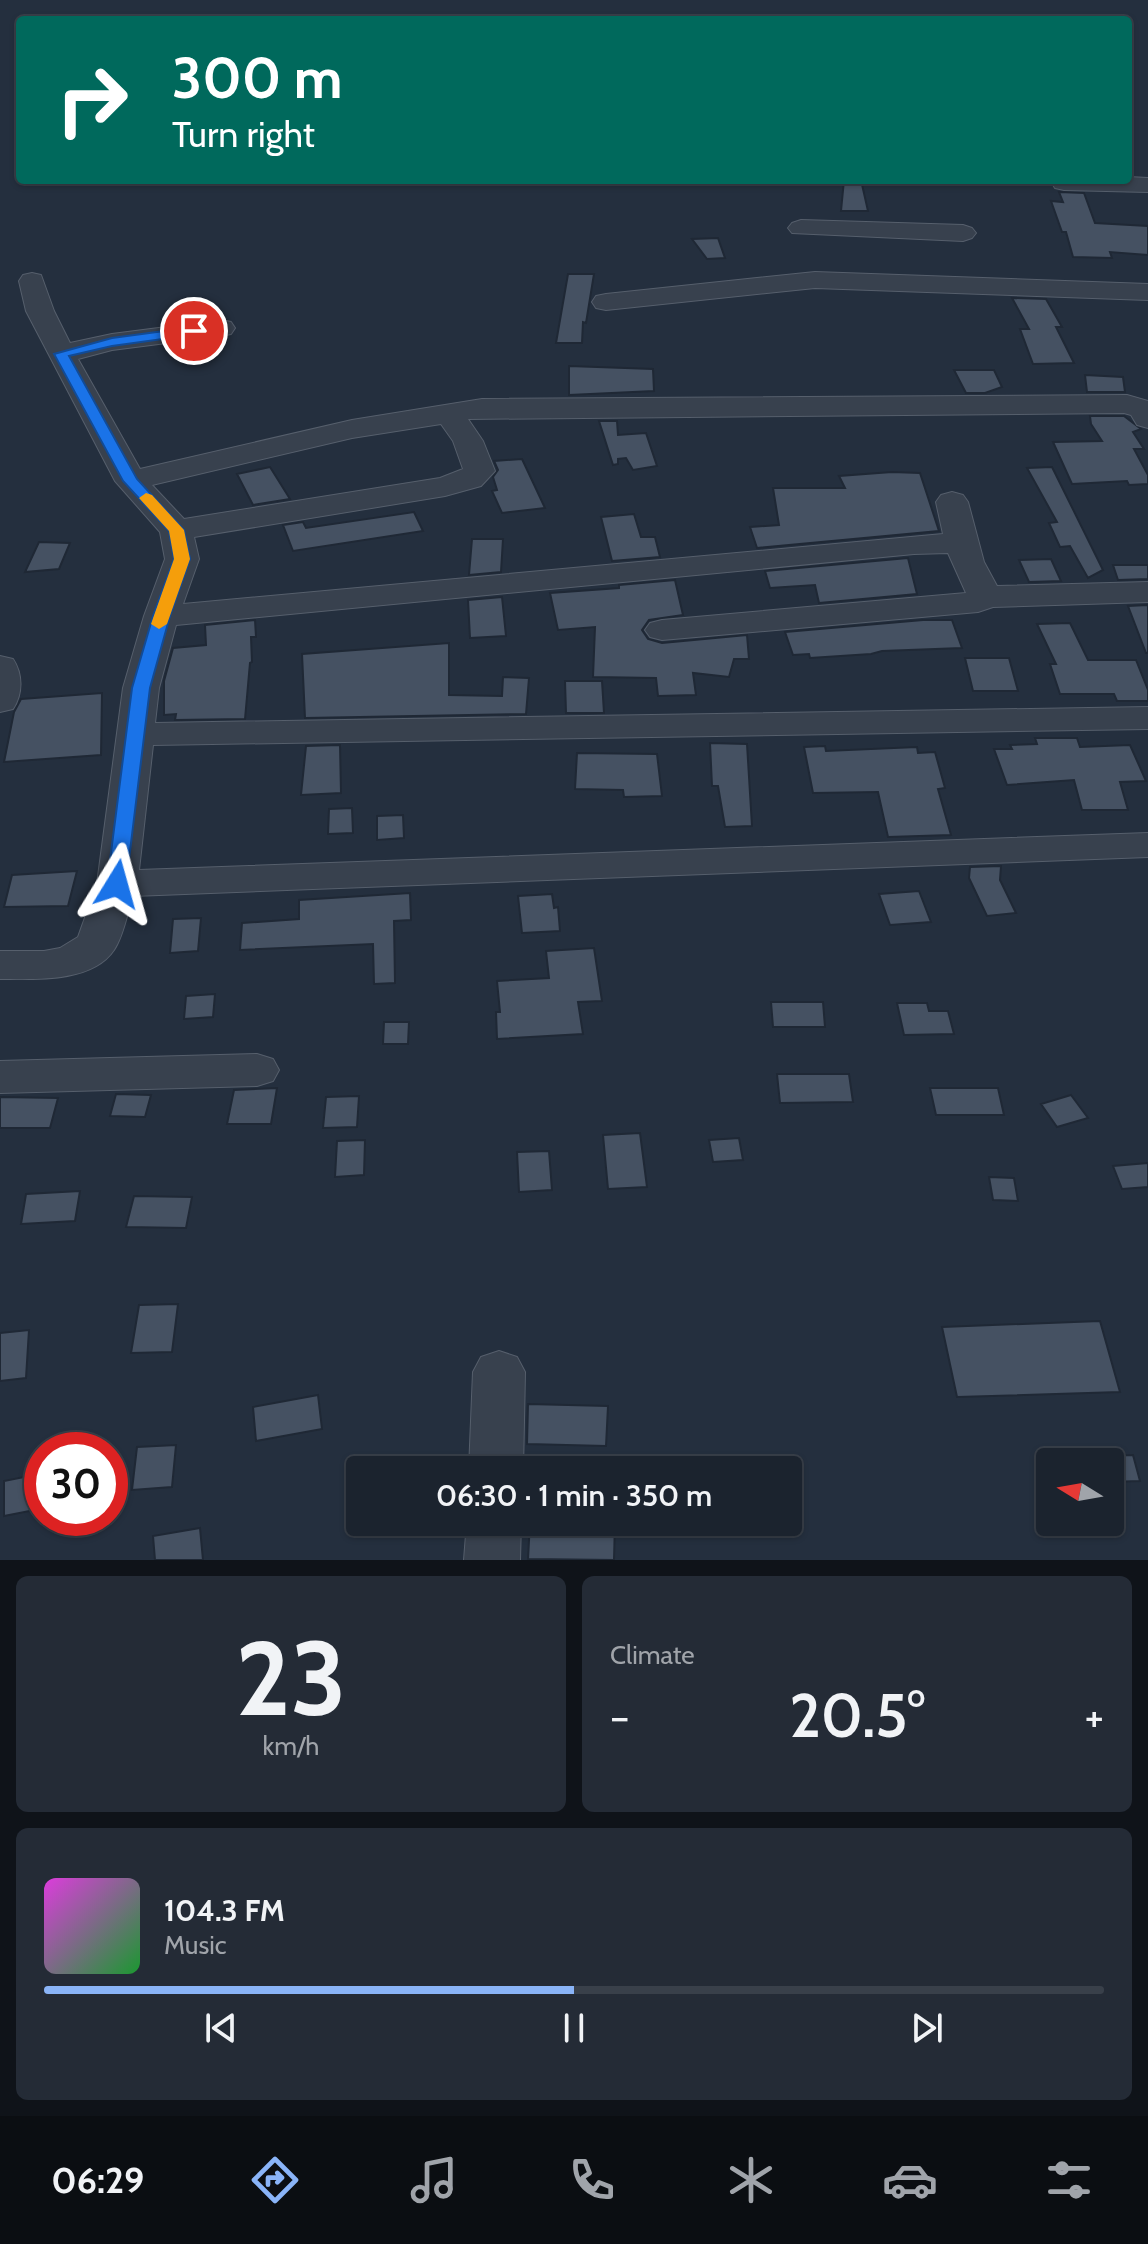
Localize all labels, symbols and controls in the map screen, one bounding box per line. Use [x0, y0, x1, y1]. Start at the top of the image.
text: 300 m [172, 44, 343, 112]
icon: right [40, 48, 144, 152]
text: Turn right [172, 112, 315, 156]
pin [160, 297, 228, 365]
icon: arrive [172, 309, 216, 353]
position arrow [75, 842, 159, 926]
speed limit sign: 30 [24, 1432, 128, 1536]
north arrow [1036, 1448, 1124, 1536]
map controls [1036, 1448, 1124, 1536]
text: 06:30 · 1 min · 350 m [436, 1477, 712, 1514]
text: 23 [235, 1615, 347, 1741]
text: Climate [610, 1639, 695, 1671]
text: 20.5° [789, 1679, 925, 1752]
text: − [610, 1690, 629, 1743]
text: + [1085, 1690, 1104, 1743]
text: km/h [263, 1730, 319, 1762]
text: 104.3 FM [164, 1892, 285, 1929]
text: Music [164, 1929, 227, 1961]
icon: previous [199, 2006, 243, 2050]
icon: pause [552, 2006, 596, 2050]
icon: next [905, 2006, 949, 2050]
icon: directions [247, 2152, 303, 2208]
icon: music [406, 2152, 462, 2208]
icon: phone [564, 2152, 620, 2208]
icon: climate [723, 2152, 779, 2208]
icon: car [882, 2152, 938, 2208]
icon: filters [1041, 2152, 1097, 2208]
text: 06:29 [51, 2158, 144, 2202]

